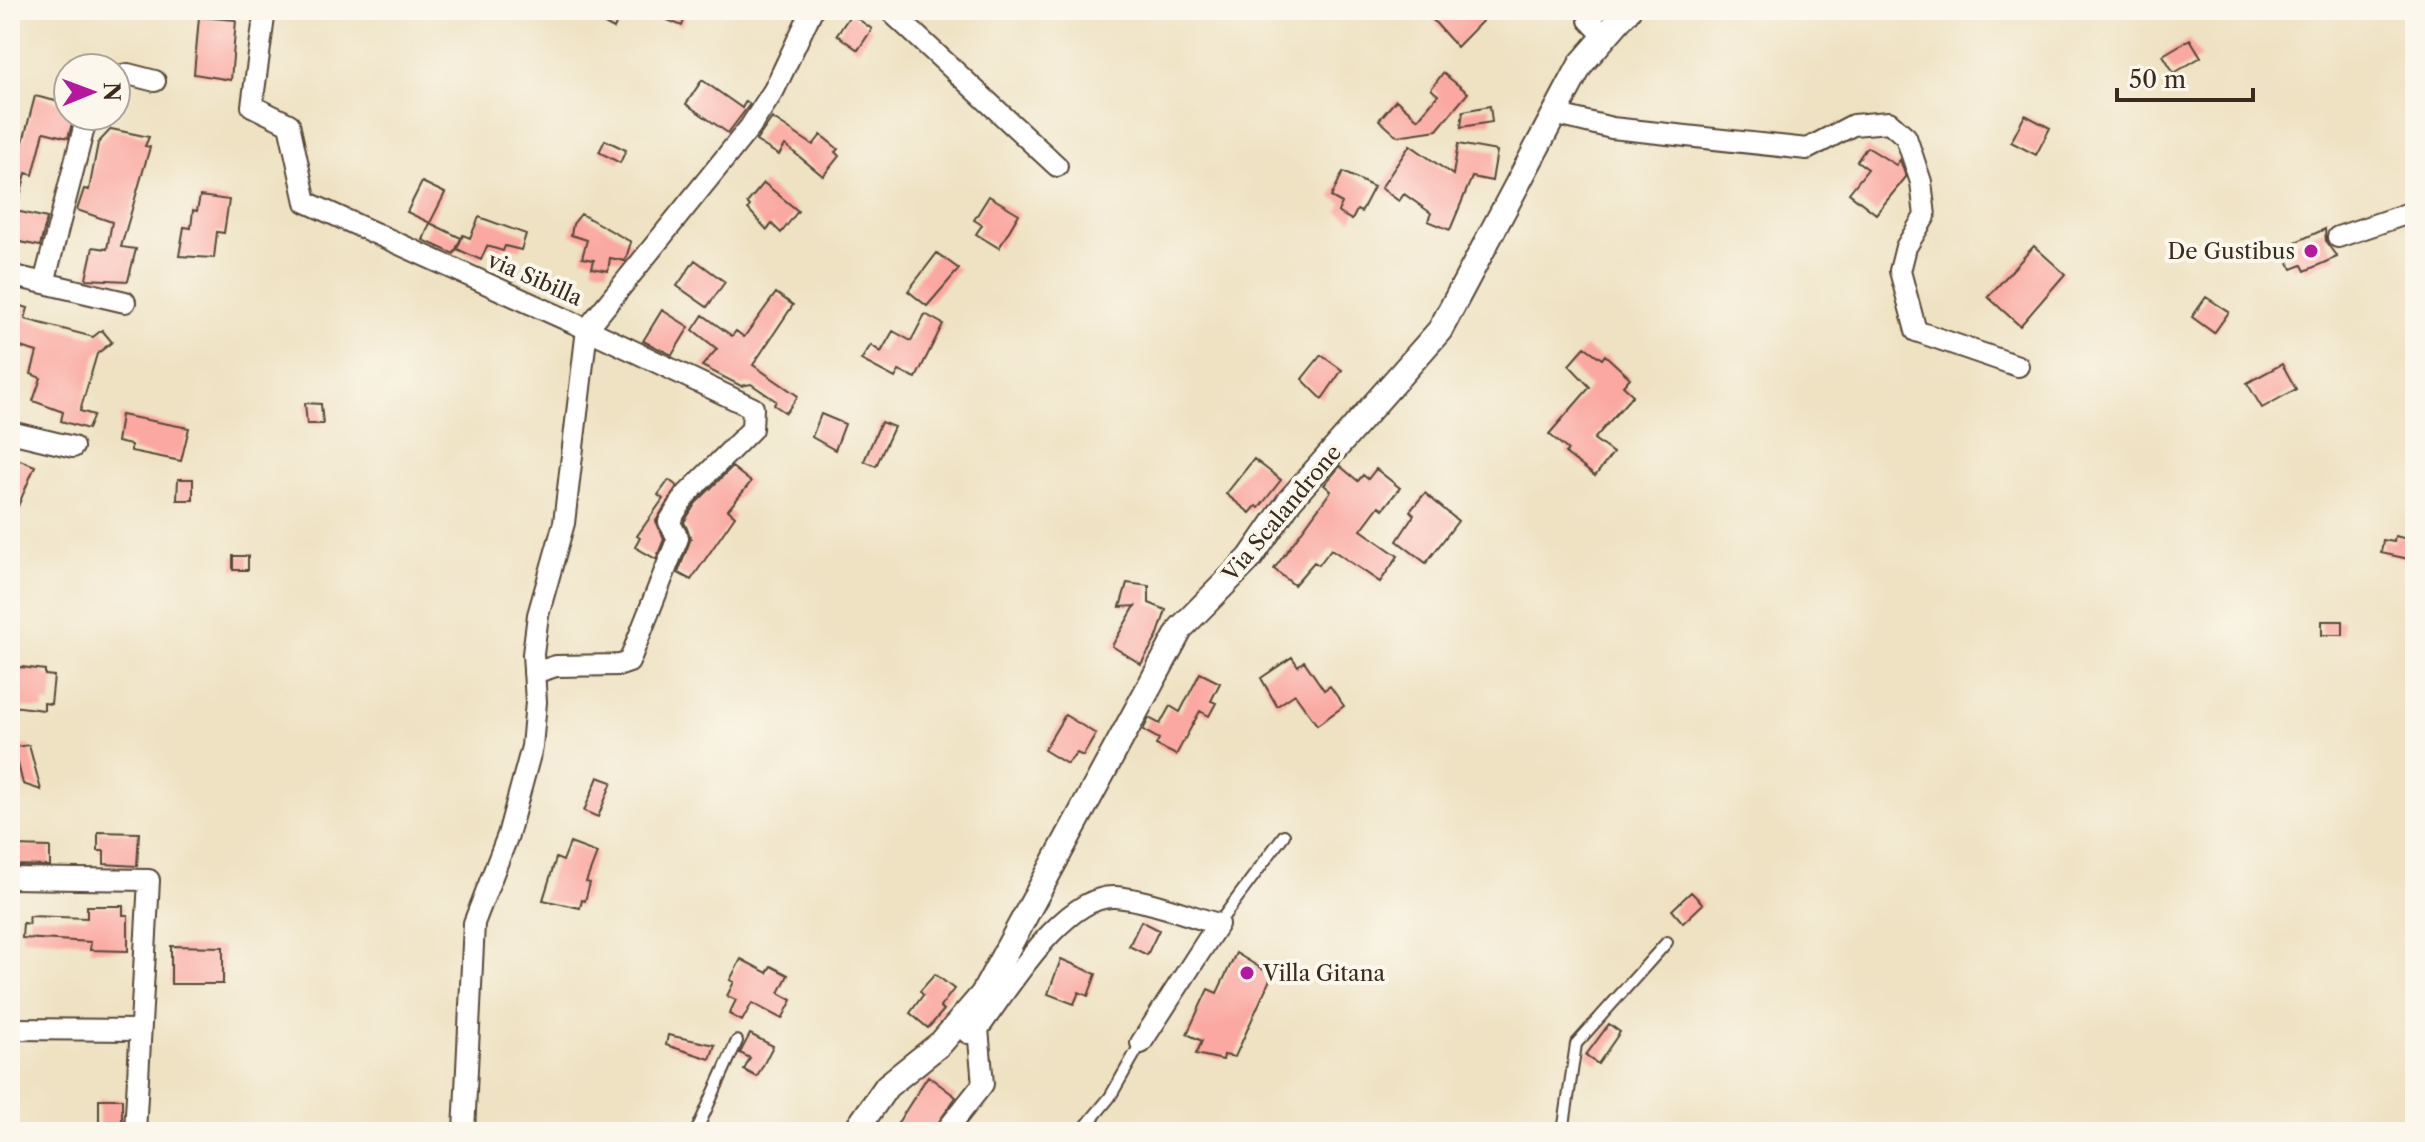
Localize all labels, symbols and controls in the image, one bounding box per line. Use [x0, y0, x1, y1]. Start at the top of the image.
north arrow [52, 52, 132, 132]
scale bar [2117, 52, 2253, 102]
text: 50 m [2129, 65, 2186, 94]
text: N [98, 82, 125, 101]
place label: De Gustibus [2167, 238, 2295, 265]
marker: De Gustibus [2302, 242, 2320, 260]
street label: via Sibilla [483, 246, 587, 312]
street label: Via Scalandrone [1216, 439, 1347, 588]
place label: Villa Gitana [1262, 960, 1385, 987]
marker: Villa Gitana [1238, 964, 1256, 982]

